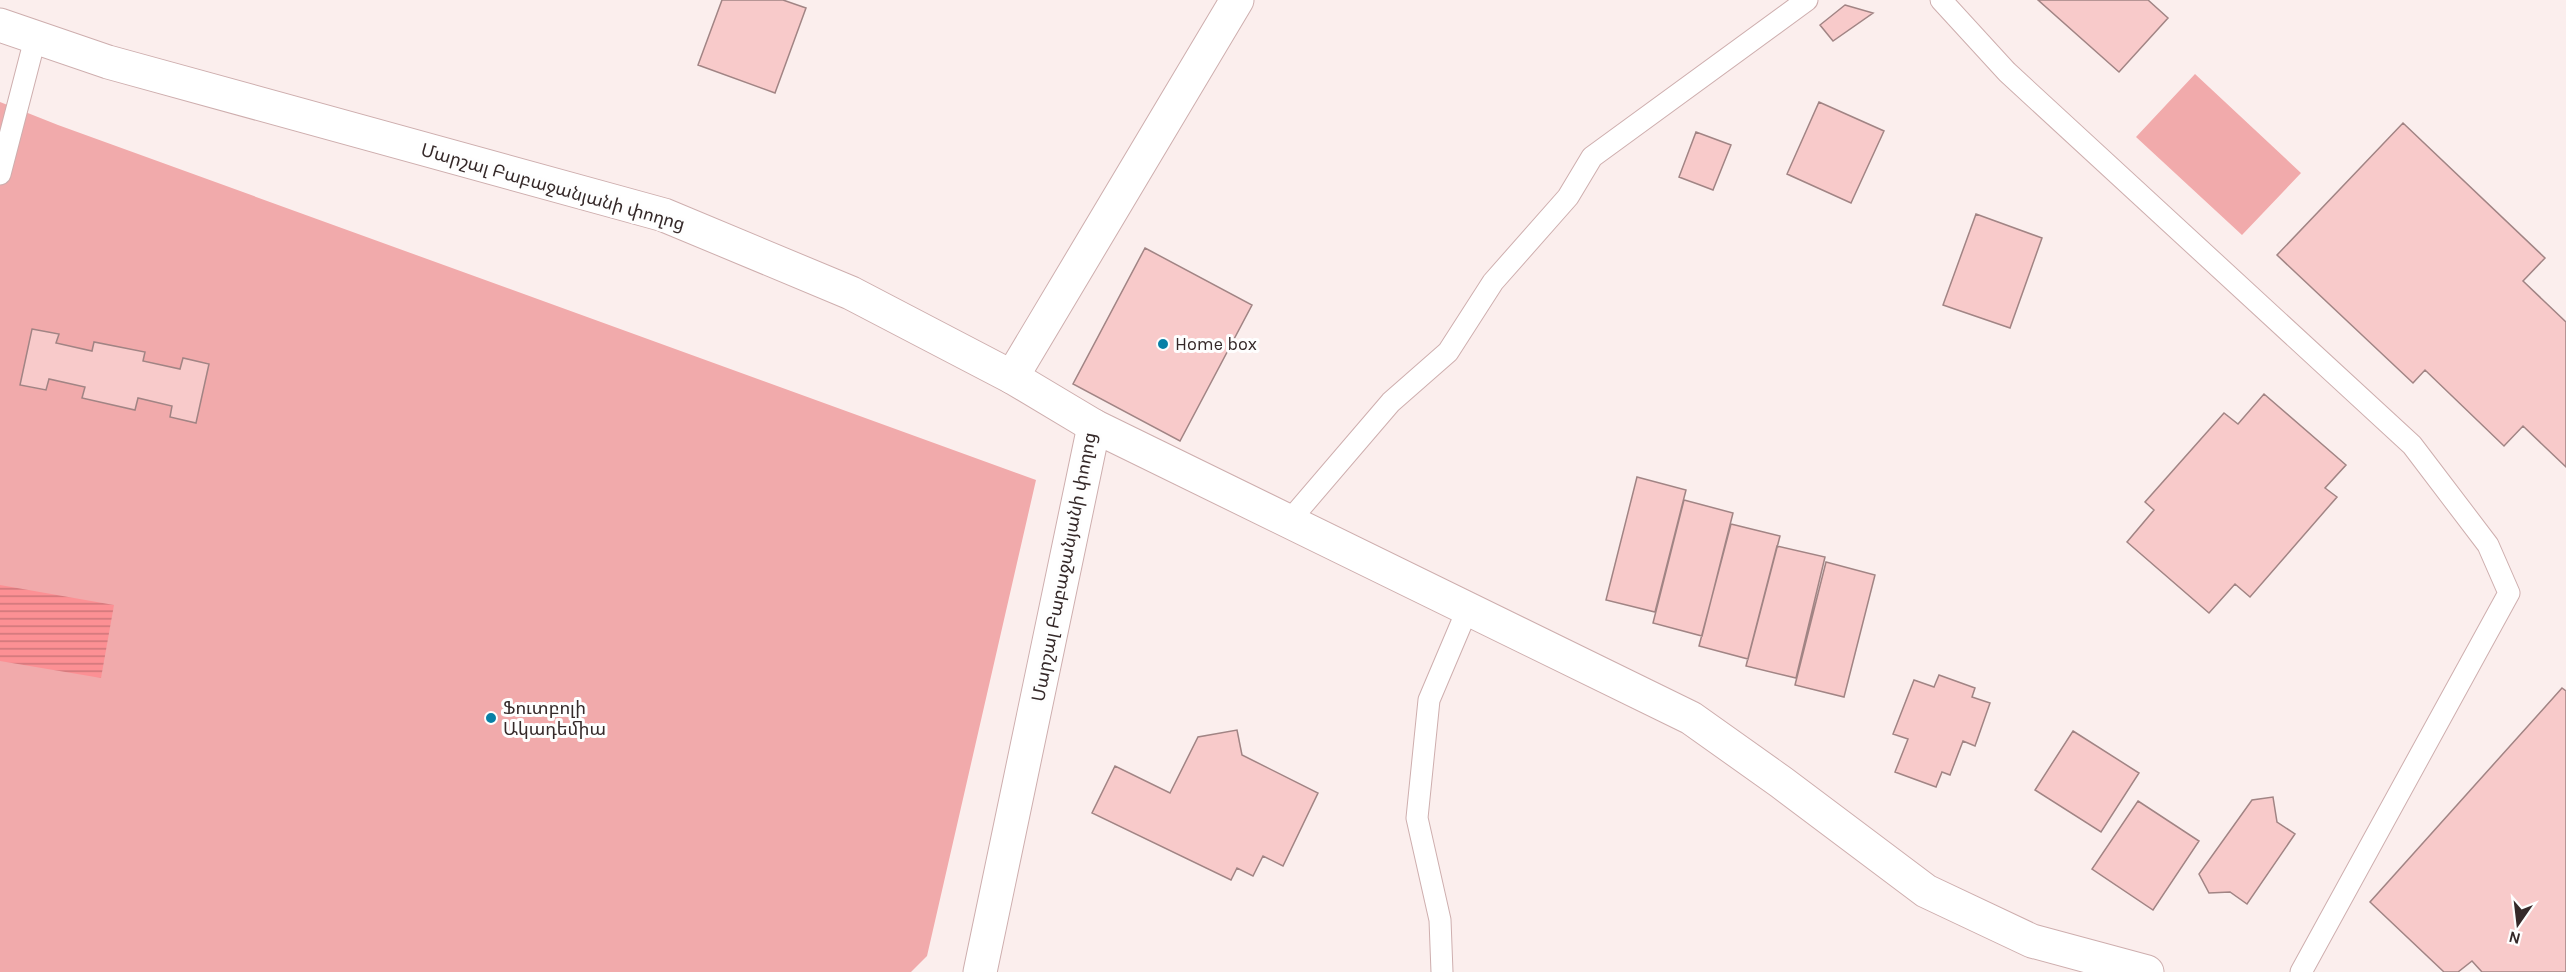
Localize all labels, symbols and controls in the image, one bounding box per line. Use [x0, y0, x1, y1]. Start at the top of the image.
street label: Մարշալ Բաբաջանյանի փողոց [418, 139, 688, 235]
place label: Home box [1175, 333, 1257, 355]
marker: Home box [1156, 337, 1170, 351]
street label: Մարշալ Բաբաջանյանի փողոց [1027, 430, 1101, 704]
place label: Ֆուտբոլի Ակադեմիա [503, 697, 606, 740]
marker: Ֆուտբոլի Ակադեմիա [484, 711, 498, 725]
north arrow [2488, 894, 2548, 954]
text: N [2507, 927, 2522, 949]

